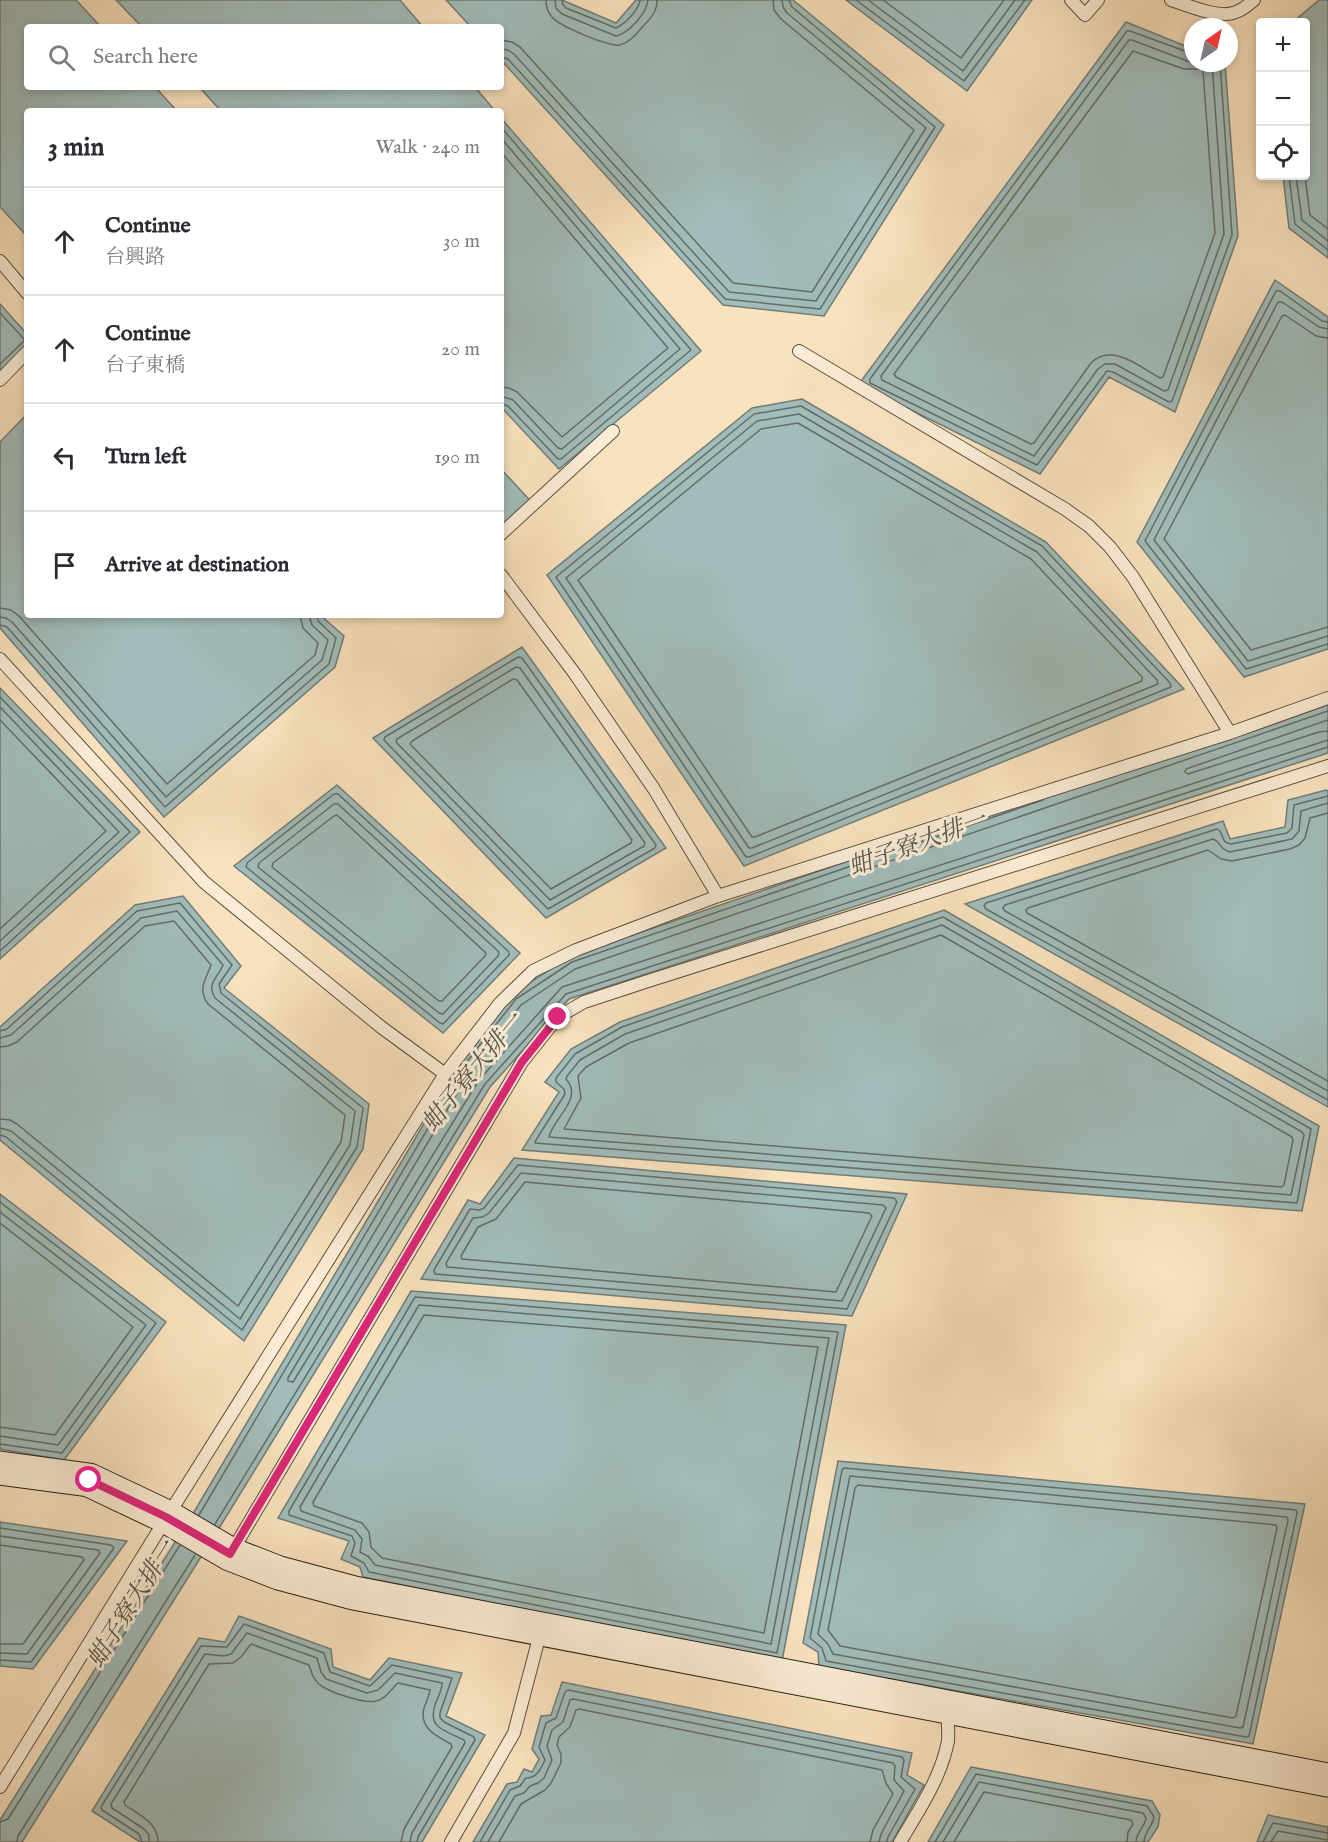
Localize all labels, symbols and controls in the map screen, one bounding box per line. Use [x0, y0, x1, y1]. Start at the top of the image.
north arrow [1184, 18, 1238, 72]
map controls [1256, 18, 1310, 180]
button: + [1256, 18, 1310, 72]
search box [24, 24, 504, 90]
icon: search [45, 41, 78, 74]
text: Search here [93, 43, 198, 71]
button: − [1256, 72, 1310, 126]
button: locate [1256, 126, 1310, 180]
text: 3 min [48, 131, 104, 164]
text: Walk · 240 m [375, 135, 480, 160]
text: Continue [105, 212, 191, 240]
icon: ahead [48, 225, 81, 258]
text: 30 m [443, 229, 480, 254]
text: 台興路 [105, 245, 165, 270]
text: Continue [105, 320, 191, 348]
icon: ahead [48, 333, 81, 366]
text: 20 m [441, 337, 480, 362]
text: 台子東橋 [105, 353, 185, 378]
icon: left [48, 441, 81, 474]
text: Turn left [105, 443, 187, 471]
text: 190 m [434, 445, 480, 470]
icon: arrive [48, 549, 81, 582]
text: Arrive at destination [105, 551, 289, 579]
water label: 蚶子寮大排一 [845, 805, 992, 884]
route end [544, 1003, 570, 1029]
water label: 蚶子寮大排一 [416, 1006, 532, 1139]
route start [75, 1466, 101, 1492]
water label: 蚶子寮大排一 [81, 1534, 185, 1674]

